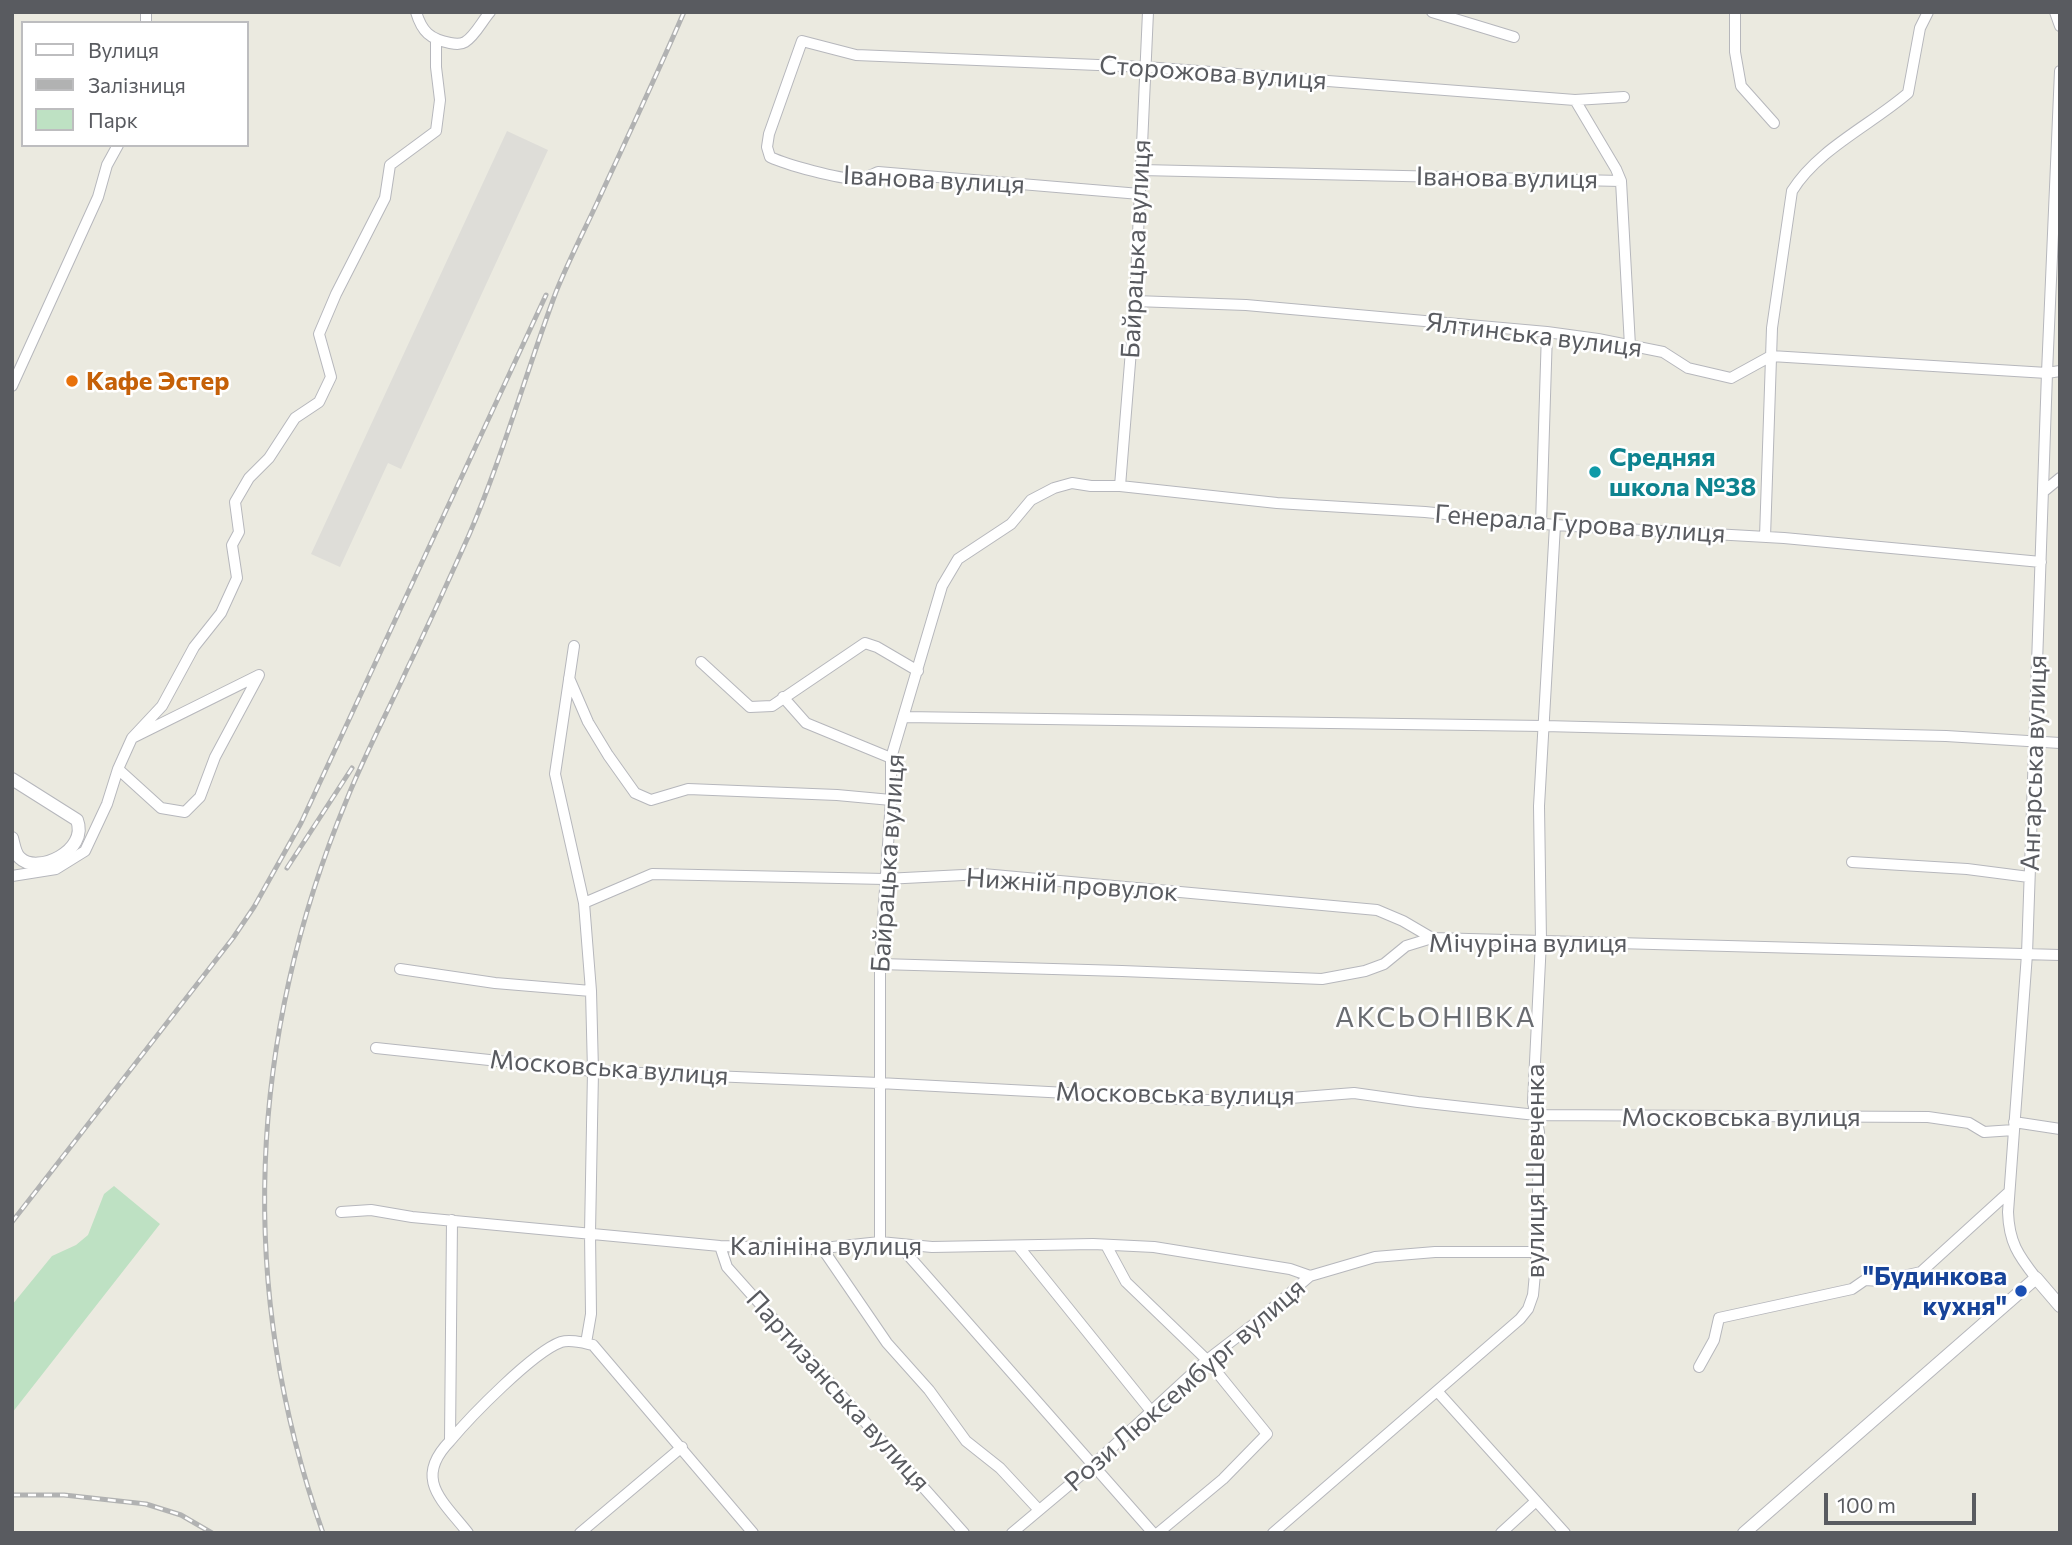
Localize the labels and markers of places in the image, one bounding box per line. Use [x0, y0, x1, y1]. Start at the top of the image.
place label: Кафе Эстер [86, 365, 229, 397]
marker: Кафе Эстер [64, 373, 80, 389]
place label: Средняя школа №38 [1609, 441, 1756, 503]
marker: Средняя школа №38 [1587, 464, 1603, 480]
place label: "Будинкова кухня" [1863, 1260, 2007, 1322]
marker: "Будинкова кухня" [2013, 1283, 2029, 1299]

